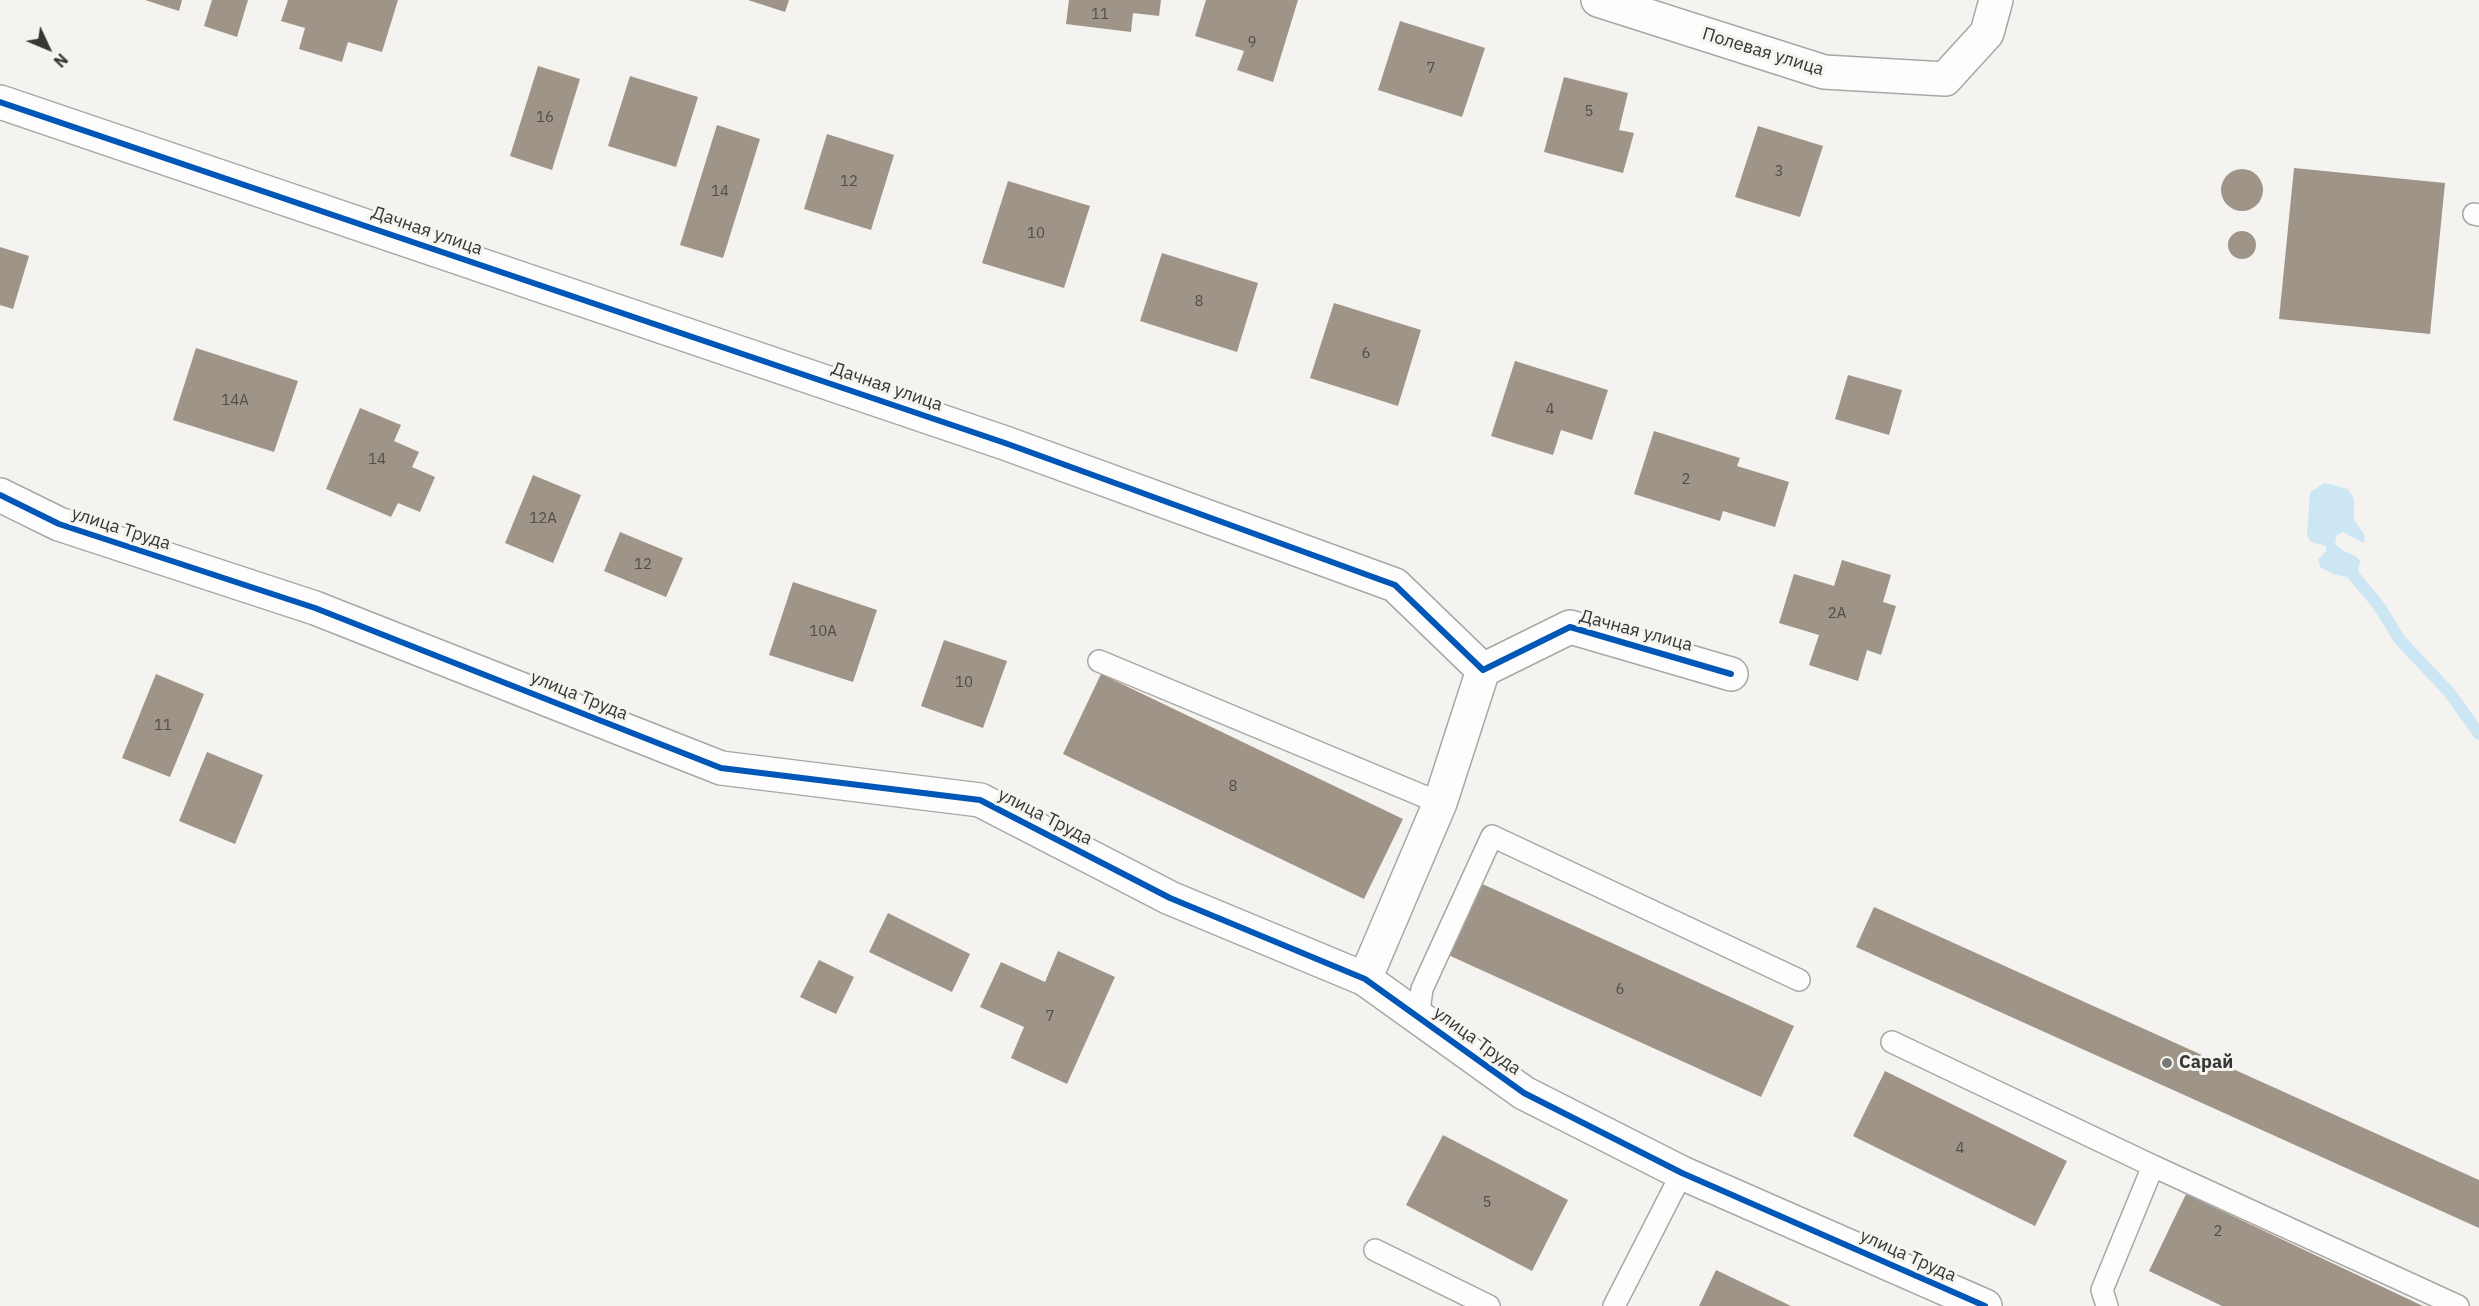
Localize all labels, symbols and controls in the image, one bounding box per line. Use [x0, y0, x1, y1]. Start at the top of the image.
house number: 11 [1091, 6, 1109, 24]
north arrow [18, 18, 78, 78]
street label: Полевая улица [1700, 23, 1826, 81]
house number: 9 [1248, 34, 1256, 52]
text: N [50, 49, 72, 72]
house number: 7 [1427, 60, 1435, 78]
house number: 5 [1585, 103, 1593, 121]
house number: 16 [536, 109, 554, 127]
house number: 3 [1775, 163, 1783, 181]
house number: 12 [840, 173, 858, 191]
house number: 14 [711, 183, 729, 201]
street label: Дачная улица [369, 202, 485, 260]
house number: 10 [1027, 225, 1045, 243]
house number: 8 [1195, 293, 1203, 311]
house number: 6 [1362, 345, 1370, 363]
street label: Дачная улица [829, 358, 945, 416]
house number: 14А [221, 392, 249, 410]
house number: 4 [1546, 401, 1554, 419]
house number: 14 [368, 451, 386, 469]
house number: 2 [1682, 471, 1690, 489]
street label: улица Труда [69, 503, 173, 555]
house number: 12А [529, 510, 557, 528]
house number: 12 [634, 556, 652, 574]
house number: 2А [1828, 605, 1846, 623]
street label: Дачная улица [1577, 606, 1695, 656]
house number: 10А [809, 623, 837, 641]
street label: улица Труда [527, 667, 631, 725]
house number: 10 [955, 674, 973, 692]
house number: 11 [154, 717, 172, 735]
house number: 8 [1229, 778, 1237, 796]
street label: улица Труда [994, 784, 1096, 850]
house number: 6 [1616, 981, 1624, 999]
street label: улица Труда [1429, 1002, 1525, 1080]
house number: 7 [1046, 1008, 1054, 1026]
place label: Сарай [2179, 1052, 2233, 1074]
marker: Сарай [2160, 1056, 2174, 1070]
house number: 4 [1956, 1140, 1964, 1158]
house number: 5 [1483, 1194, 1491, 1212]
house number: 2 [2214, 1223, 2222, 1241]
street label: улица Труда [1857, 1225, 1959, 1287]

